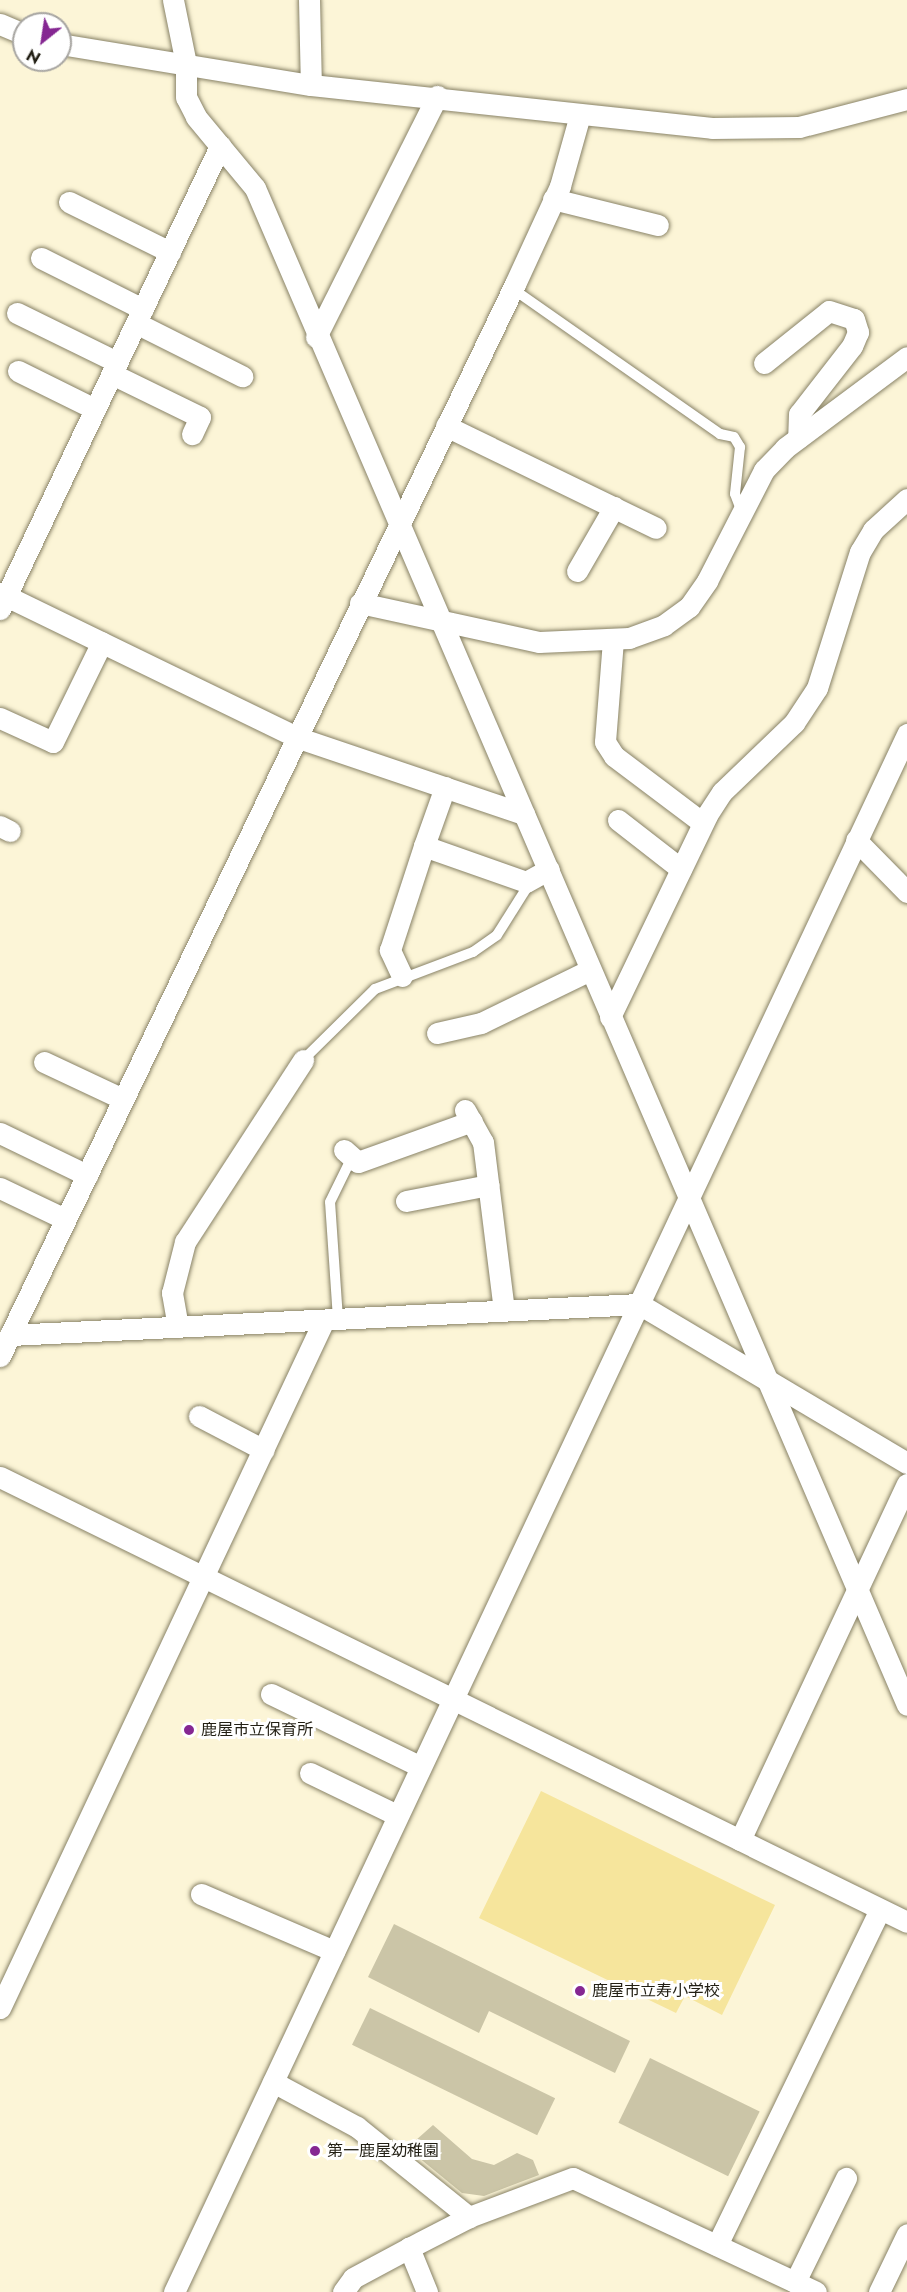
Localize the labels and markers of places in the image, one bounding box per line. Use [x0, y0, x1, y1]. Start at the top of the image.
place label: 鹿屋市立保育所 [201, 1720, 313, 1740]
marker: 鹿屋市立保育所 [182, 1723, 196, 1737]
place label: 鹿屋市立寿小学校 [592, 1981, 720, 2001]
marker: 鹿屋市立寿小学校 [573, 1984, 587, 1998]
place label: 第一鹿屋幼稚園 [327, 2141, 439, 2161]
marker: 第一鹿屋幼稚園 [308, 2144, 322, 2158]

